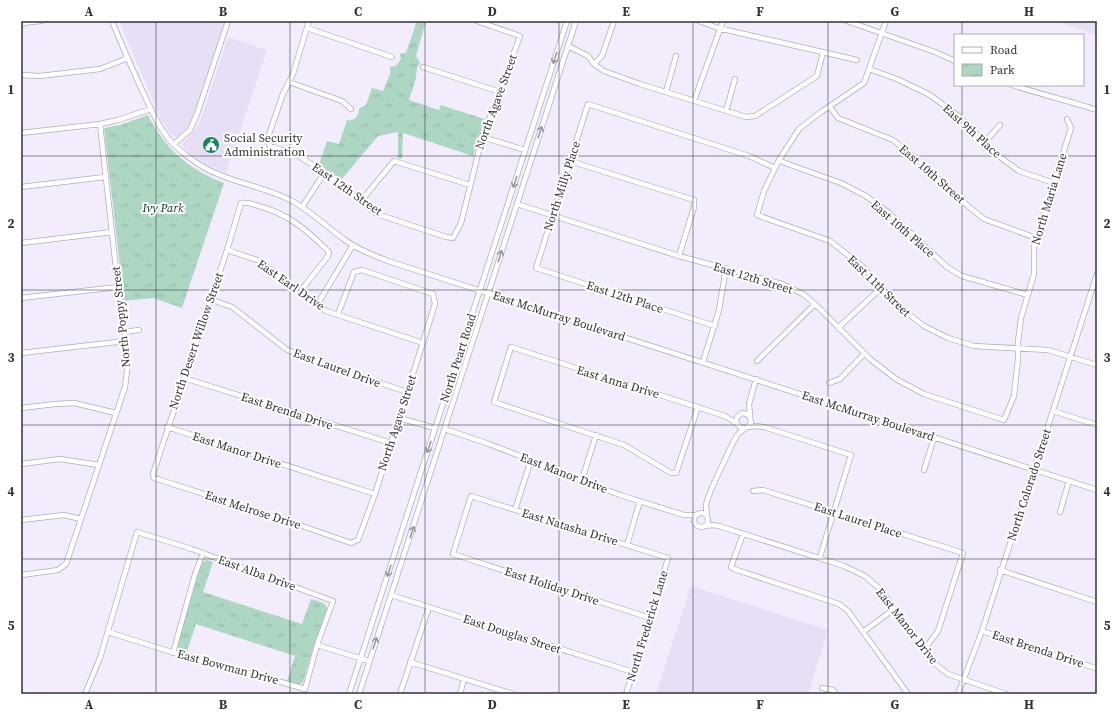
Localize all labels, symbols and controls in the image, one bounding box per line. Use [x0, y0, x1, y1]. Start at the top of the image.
text: A [85, 3, 94, 20]
text: B [219, 3, 228, 20]
text: C [354, 3, 362, 20]
text: D [487, 3, 497, 20]
text: E [622, 3, 630, 20]
text: F [756, 3, 764, 20]
text: G [891, 3, 900, 20]
text: H [1024, 3, 1034, 20]
legend [954, 34, 1084, 86]
text: Road [990, 42, 1017, 58]
one-way arrow [551, 51, 558, 64]
street label: North Agave Street [471, 52, 521, 152]
text: Park [990, 62, 1015, 78]
text: 1 [7, 81, 15, 98]
text: 1 [1103, 81, 1111, 98]
street label: East 9th Place [939, 100, 1005, 162]
one-way arrow [537, 126, 544, 139]
place label: Social Security Administration [224, 130, 305, 160]
public building icon: Social Security Administration [201, 135, 221, 155]
street label: North Milly Place [540, 139, 584, 233]
street label: East 10th Street [896, 141, 968, 207]
street label: North Maria Lane [1027, 151, 1071, 247]
street label: East 12th Street [309, 159, 385, 219]
one-way arrow [511, 175, 518, 188]
street label: East 10th Place [868, 197, 938, 261]
park label: Ivy Park [141, 200, 184, 216]
text: 2 [7, 215, 15, 232]
text: 2 [1103, 215, 1111, 232]
one-way arrow [497, 250, 504, 263]
street label: East 11th Street [844, 252, 914, 320]
street label: East Earl Drive [254, 256, 328, 314]
street label: East 12th Street [711, 258, 795, 298]
street label: North Poppy Street [108, 266, 134, 368]
street label: North Desert Willow Street [165, 270, 227, 412]
street label: East 12th Place [585, 277, 665, 317]
street label: East McMurray Boulevard [491, 287, 627, 345]
street label: North Peart Road [436, 311, 480, 404]
street label: East Laurel Drive [291, 345, 383, 391]
text: 3 [7, 349, 15, 366]
text: 3 [1103, 349, 1111, 366]
street label: East Anna Drive [575, 362, 661, 402]
street label: North Agave Street [374, 373, 420, 473]
street label: East McMurray Boulevard [800, 387, 936, 445]
street label: East Brenda Drive [239, 389, 335, 433]
street label: North Colorado Street [1003, 427, 1055, 543]
street label: East Manor Drive [191, 428, 283, 472]
one-way arrow [425, 441, 432, 454]
street label: East Manor Drive [518, 449, 610, 497]
text: 4 [7, 483, 15, 500]
text: 4 [1103, 483, 1111, 500]
street label: East Melrose Drive [203, 487, 303, 533]
street label: East Laurel Place [812, 498, 904, 542]
street label: East Natasha Drive [520, 505, 620, 549]
one-way arrow [408, 526, 416, 538]
street label: East Alba Drive [216, 552, 298, 594]
street label: East Holiday Drive [503, 563, 601, 609]
one-way arrow [385, 564, 392, 577]
street label: North Frederick Lane [622, 568, 672, 684]
street label: East Manor Drive [872, 585, 942, 667]
street label: East Douglas Street [461, 611, 563, 657]
text: 5 [7, 617, 15, 634]
text: 5 [1103, 617, 1111, 634]
street label: East Brenda Drive [990, 627, 1086, 671]
one-way arrow [372, 637, 379, 650]
street label: East Bowman Drive [175, 646, 281, 688]
text: A [85, 696, 94, 713]
text: B [219, 696, 228, 713]
text: C [354, 696, 362, 713]
text: D [487, 696, 497, 713]
text: E [622, 696, 630, 713]
text: F [756, 696, 764, 713]
text: G [891, 696, 900, 713]
text: H [1024, 696, 1034, 713]

